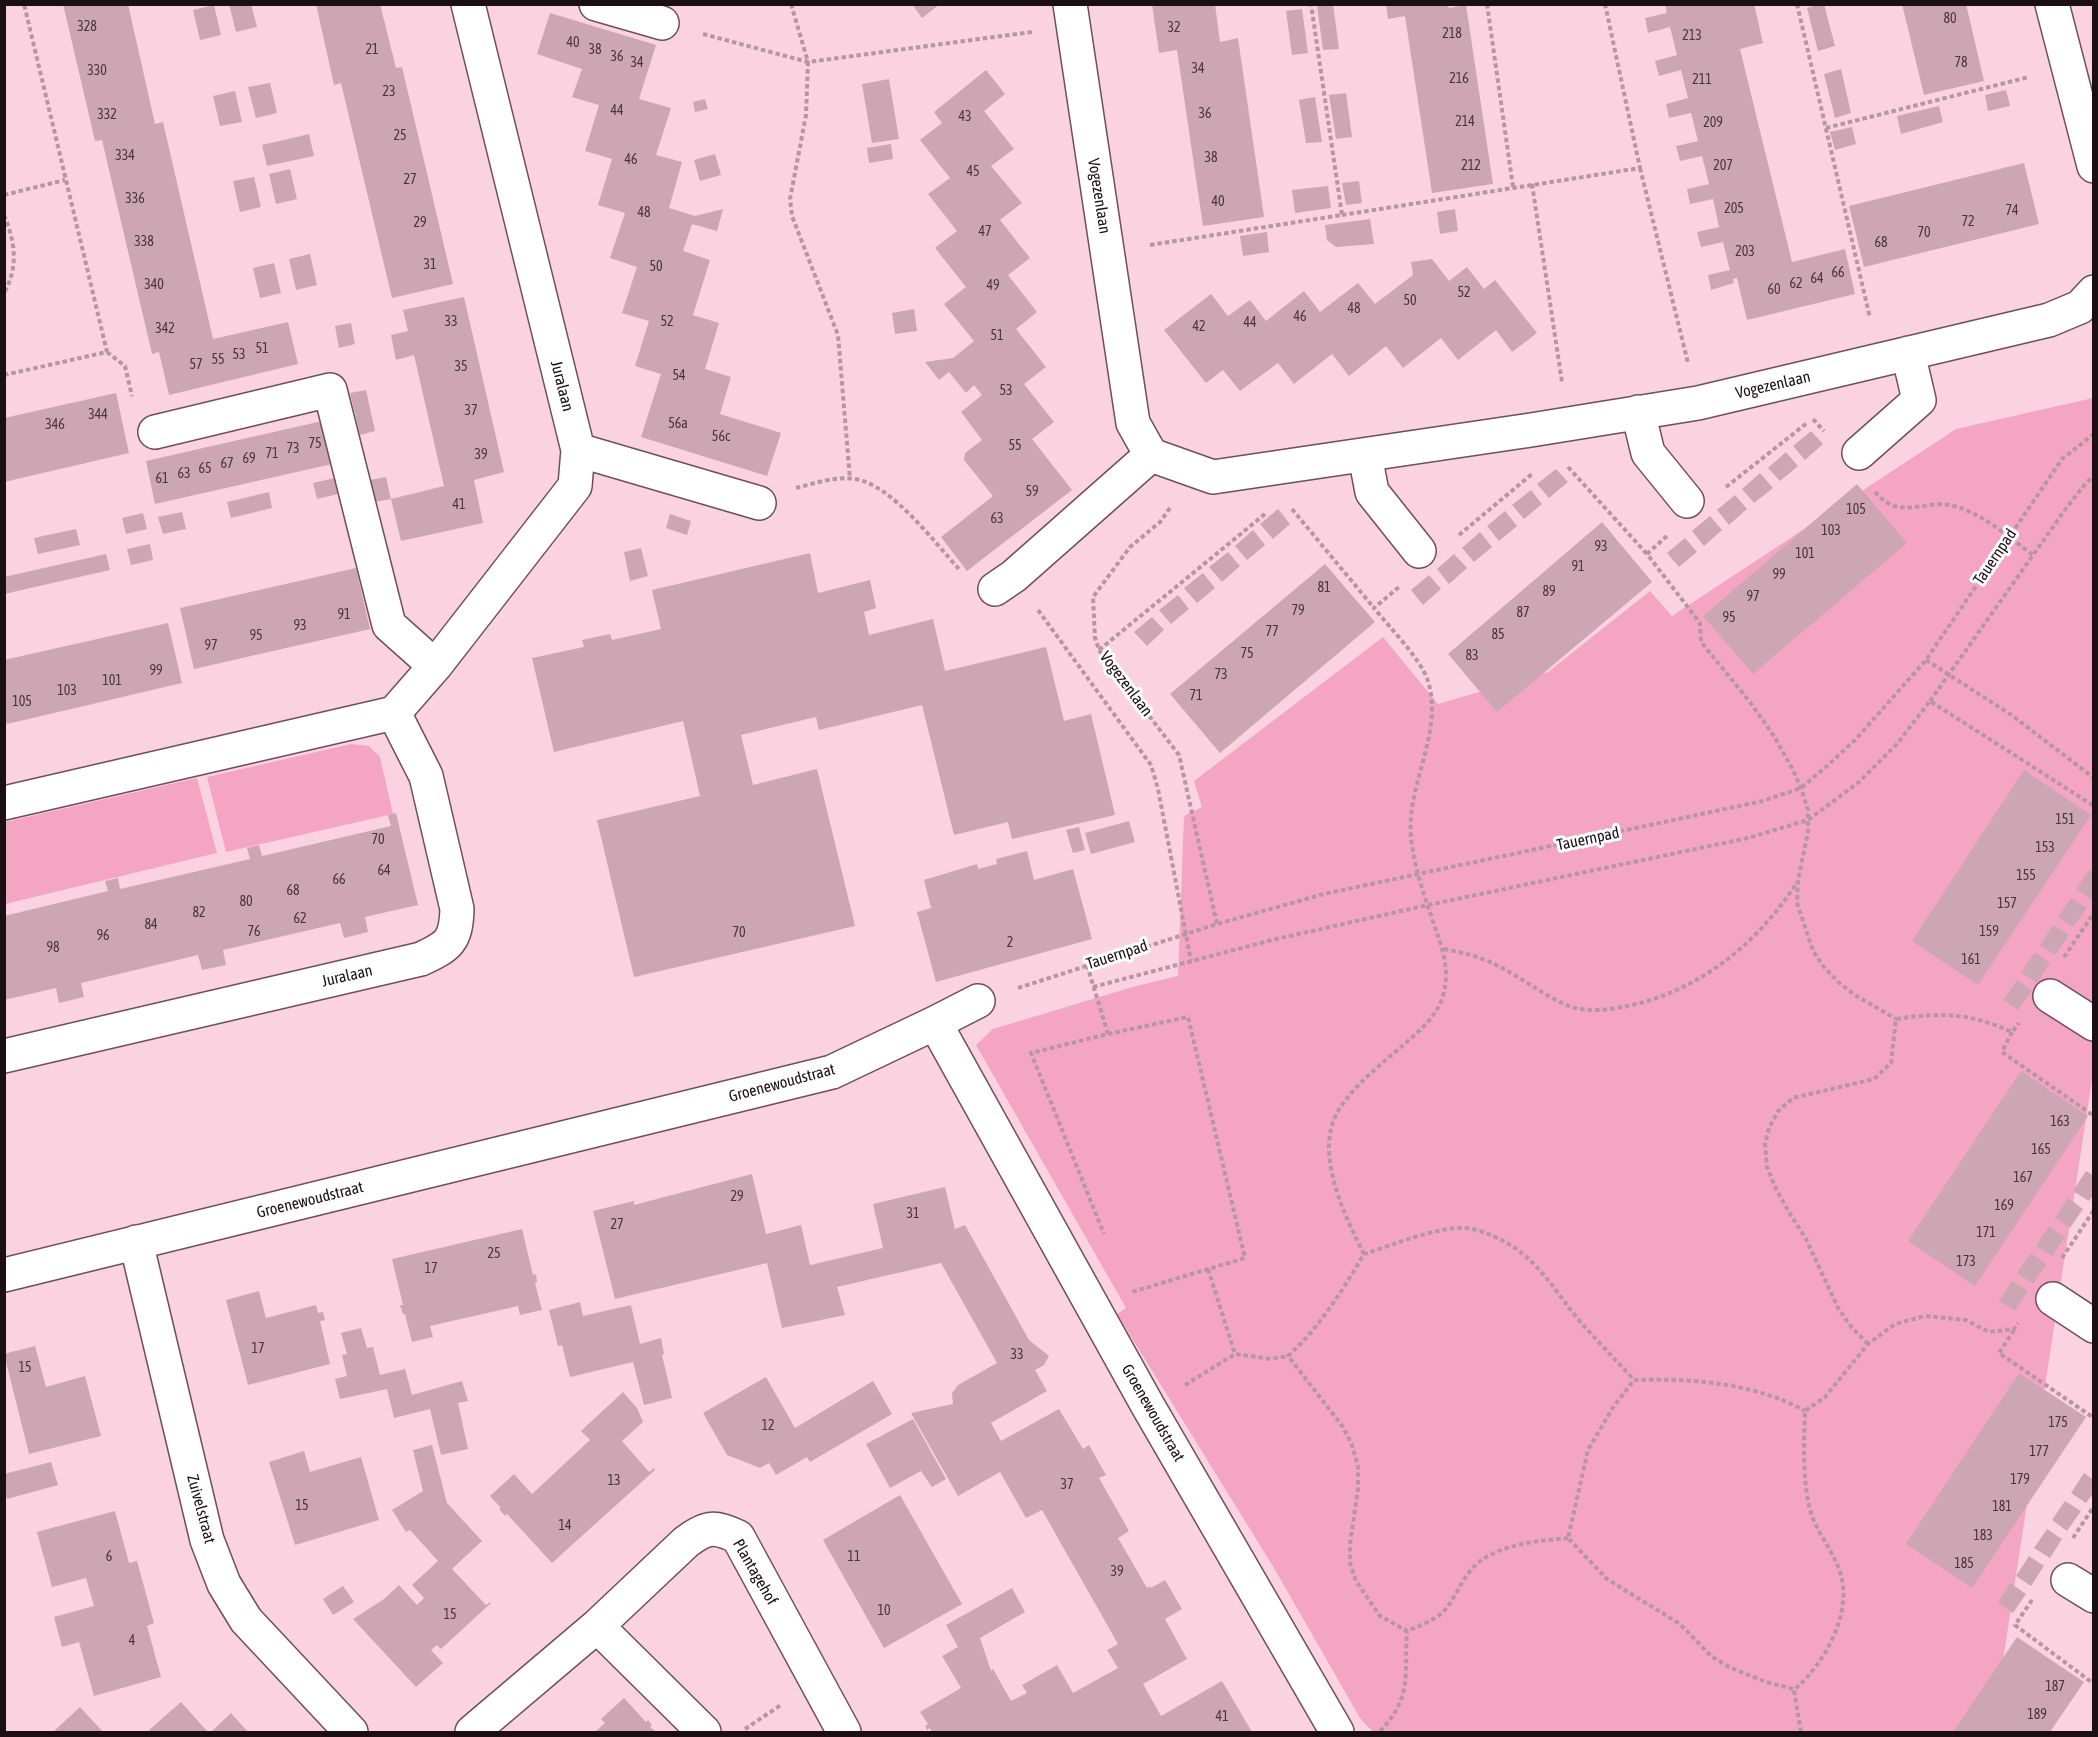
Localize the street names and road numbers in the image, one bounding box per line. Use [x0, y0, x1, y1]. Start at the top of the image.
street label: Vogezenlaan [1084, 157, 1114, 235]
street label: Juralaan [546, 359, 578, 413]
street label: Vogezenlaan [1734, 367, 1812, 403]
street label: Tauernpad [1969, 525, 2021, 589]
street label: Vogezenlaan [1095, 648, 1157, 720]
street label: Tauernpad [1555, 823, 1621, 855]
street label: Tauernpad [1084, 936, 1150, 974]
street label: Juralaan [320, 961, 374, 991]
street label: Groenewoudstraat [727, 1060, 837, 1106]
street label: Groenewoudstraat [255, 1177, 365, 1223]
street label: Groenewoudstraat [1117, 1361, 1189, 1465]
street label: Zuivelstraat [183, 1472, 219, 1546]
street label: Plantagehof [728, 1536, 782, 1608]

